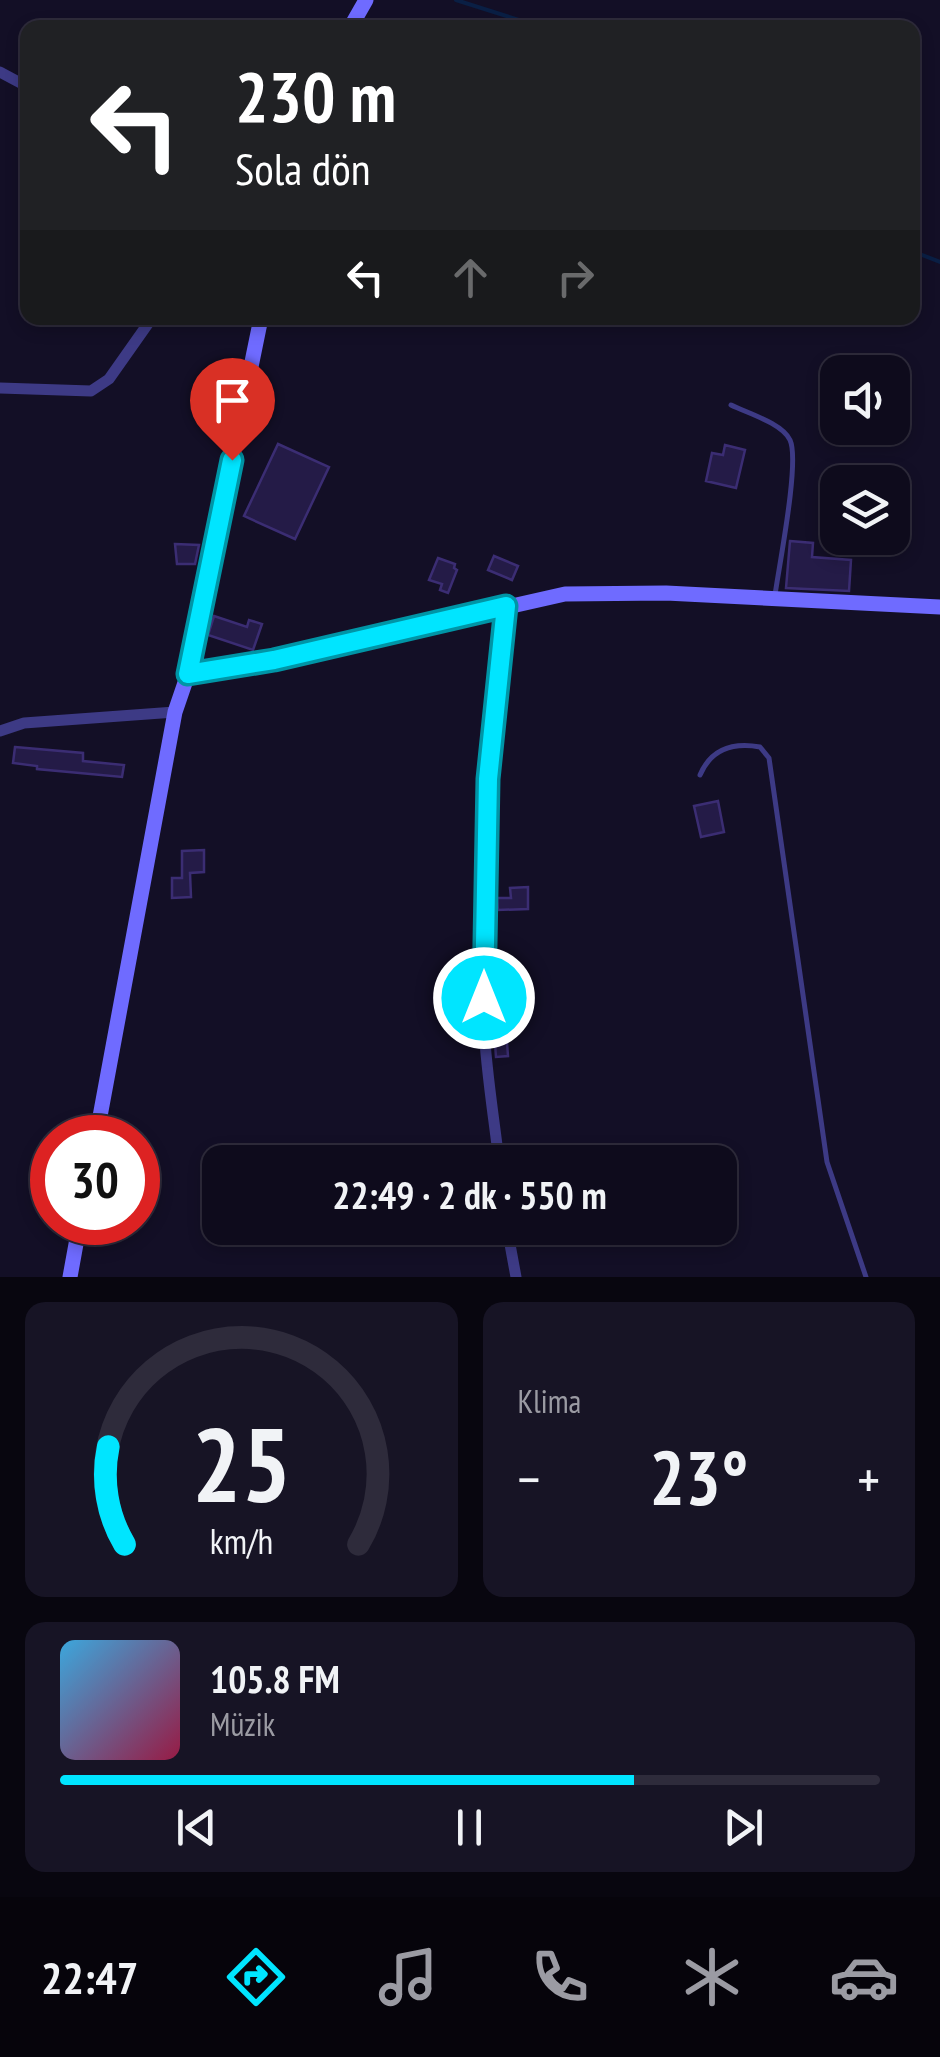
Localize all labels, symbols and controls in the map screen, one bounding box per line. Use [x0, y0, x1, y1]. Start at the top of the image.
text: 230 m [235, 51, 396, 141]
icon: left [70, 60, 200, 190]
text: Sola dön [235, 139, 370, 197]
icon: left [338, 250, 393, 305]
icon: ahead [443, 250, 498, 305]
icon: right [548, 250, 603, 305]
map controls [820, 355, 910, 555]
button: sound [820, 355, 910, 445]
pin [190, 358, 275, 461]
icon: arrive [205, 373, 260, 428]
button: layers [820, 465, 910, 555]
position arrow [432, 946, 536, 1050]
speed limit sign: 30 [30, 1115, 160, 1245]
text: 22:49 · 2 dk · 550 m [332, 1170, 607, 1219]
text: Klima [518, 1380, 581, 1422]
text: 25 [192, 1396, 291, 1531]
text: 23° [649, 1429, 748, 1526]
text: − [518, 1443, 540, 1514]
text: + [857, 1443, 880, 1514]
text: km/h [210, 1518, 273, 1564]
text: 105.8 FM [210, 1654, 340, 1703]
text: Müzik [210, 1703, 275, 1745]
icon: previous [169, 1800, 224, 1855]
icon: pause [442, 1800, 497, 1855]
icon: next [716, 1800, 771, 1855]
icon: directions [221, 1942, 291, 2012]
icon: music [373, 1942, 443, 2012]
icon: phone [525, 1942, 595, 2012]
icon: climate [677, 1942, 747, 2012]
icon: car [829, 1942, 899, 2012]
text: 22:47 [41, 1948, 138, 2006]

